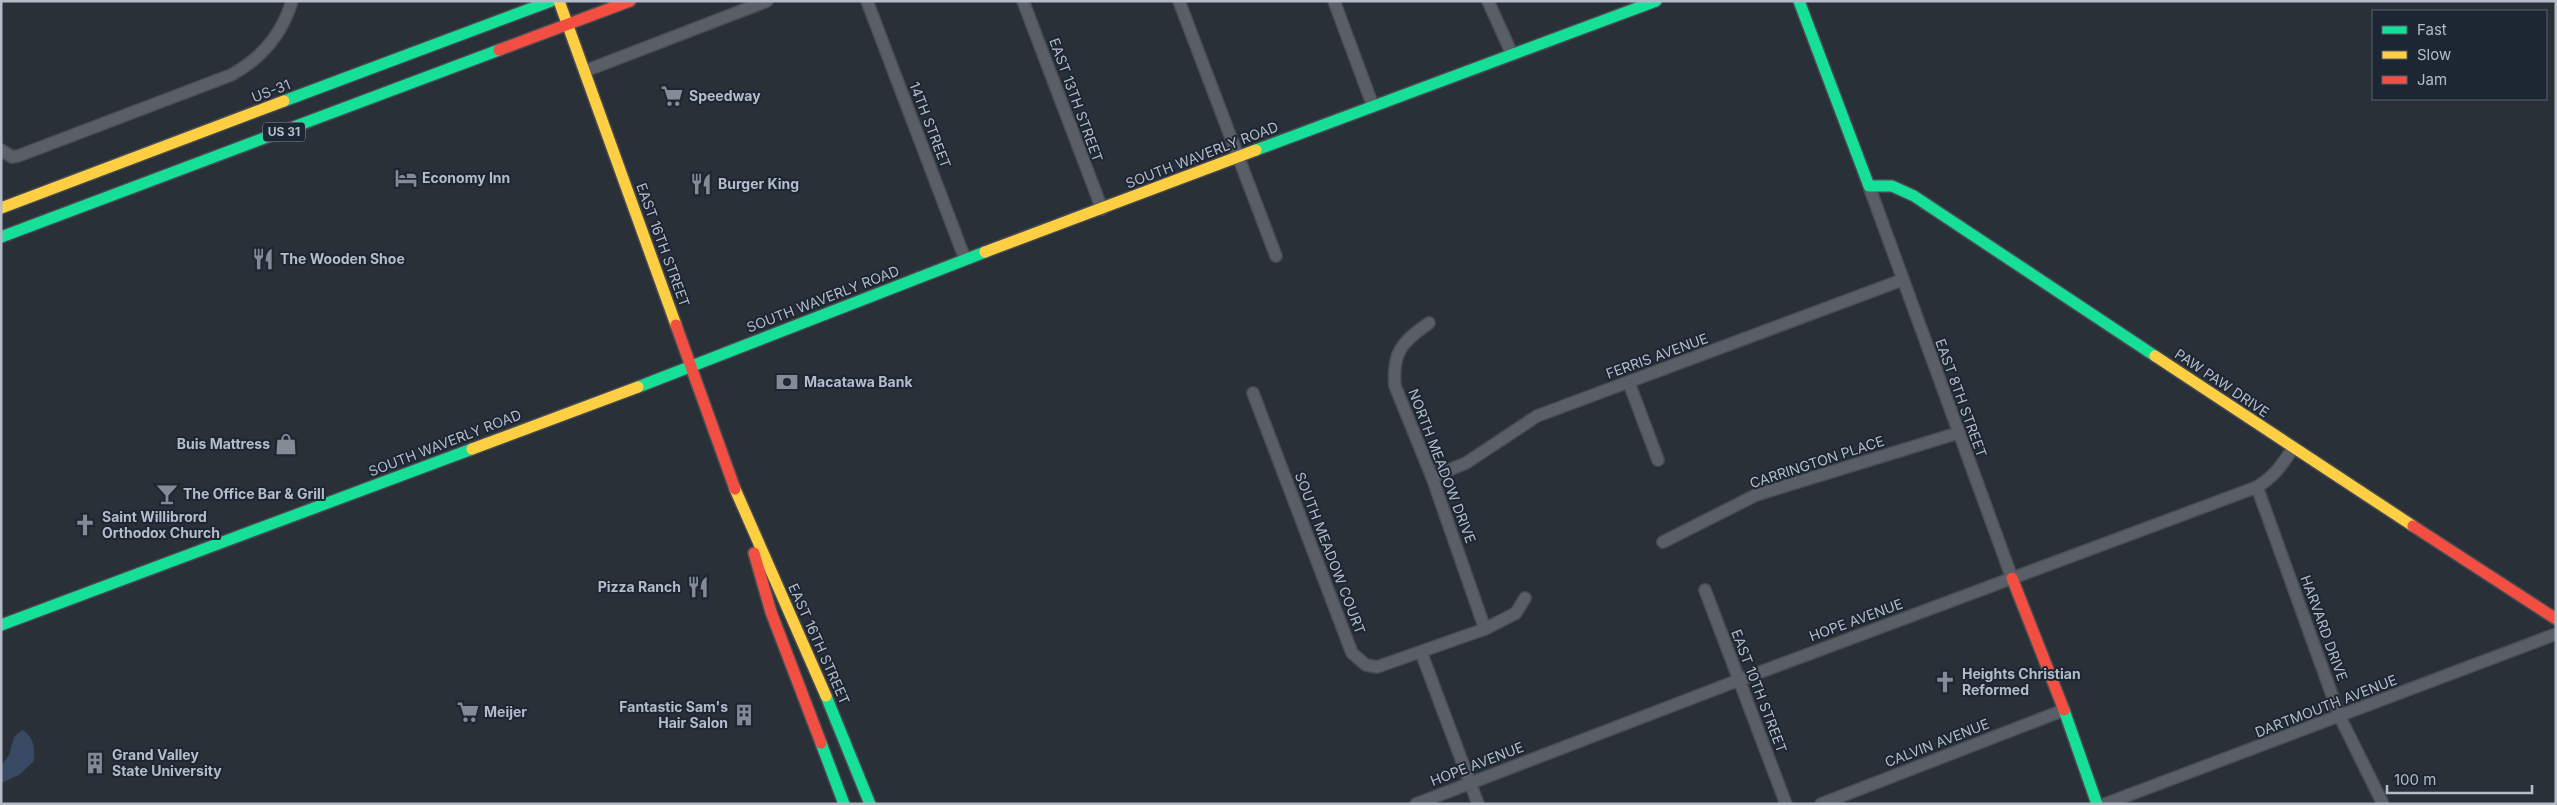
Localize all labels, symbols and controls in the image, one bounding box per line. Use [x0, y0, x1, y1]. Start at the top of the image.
legend [2372, 10, 2547, 100]
text: Fast [2417, 20, 2447, 39]
street label: EAST 13TH STREET [1046, 36, 1107, 164]
text: Slow [2417, 45, 2451, 64]
text: Jam [2417, 70, 2447, 89]
street label: US-31 [249, 75, 293, 106]
street label: 14TH STREET [906, 79, 955, 170]
supermarket icon: Speedway [659, 83, 685, 109]
place label: Speedway [689, 87, 761, 104]
street label: SOUTH WAVERLY ROAD [1123, 118, 1281, 192]
road number: US 31 [263, 122, 305, 142]
hotel icon: Economy Inn [393, 165, 419, 191]
place label: Economy Inn [422, 169, 510, 186]
restaurant icon: Burger King [688, 171, 714, 197]
place label: Burger King [718, 175, 799, 192]
street label: EAST 16TH STREET [633, 181, 694, 309]
restaurant icon: The Wooden Shoe [250, 246, 276, 272]
place label: The Wooden Shoe [280, 250, 405, 267]
street label: SOUTH WAVERLY ROAD [744, 262, 902, 336]
street label: FERRIS AVENUE [1603, 329, 1710, 382]
street label: EAST 8TH STREET [1932, 336, 1991, 459]
street label: PAW PAW DRIVE [2172, 345, 2273, 420]
bank icon: Macatawa Bank [774, 369, 800, 395]
place label: Macatawa Bank [804, 373, 913, 390]
street label: NORTH MEADOW DRIVE [1405, 386, 1480, 545]
street label: SOUTH WAVERLY ROAD [366, 406, 524, 480]
shop icon: Buis Mattress [273, 431, 299, 457]
street label: CARRINGTON PLACE [1747, 432, 1886, 491]
place label: Buis Mattress [177, 435, 270, 452]
street label: SOUTH MEADOW COURT [1292, 469, 1369, 636]
bar icon: The Office Bar & Grill [154, 481, 180, 507]
place label: The Office Bar & Grill [183, 485, 325, 502]
place label: Saint Willibrord Orthodox Church [102, 508, 220, 541]
church icon: Saint Willibrord Orthodox Church [72, 512, 98, 538]
street label: HARVARD DRIVE [2297, 573, 2351, 683]
restaurant icon: Pizza Ranch [685, 574, 711, 600]
place label: Pizza Ranch [598, 578, 681, 595]
street label: EAST 16TH STREET [785, 581, 854, 707]
street label: HOPE AVENUE [1807, 595, 1905, 644]
street label: EAST 10TH STREET [1728, 627, 1791, 755]
place label: Heights Christian Reformed [1962, 665, 2081, 698]
church icon: Heights Christian Reformed [1932, 669, 1958, 695]
street label: DARTMOUTH AVENUE [2252, 671, 2399, 740]
place label: Fantastic Sam's Hair Salon [619, 698, 728, 731]
supermarket icon: Meijer [455, 699, 481, 725]
building icon: Fantastic Sam's Hair Salon [731, 702, 757, 728]
place label: Meijer [484, 703, 527, 720]
street label: CALVIN AVENUE [1882, 715, 1992, 770]
street label: HOPE AVENUE [1428, 738, 1526, 789]
place label: Grand Valley State University [112, 746, 222, 779]
building icon: Grand Valley State University [82, 750, 108, 776]
scale bar [2387, 762, 2532, 794]
text: 100 m [2394, 770, 2436, 789]

